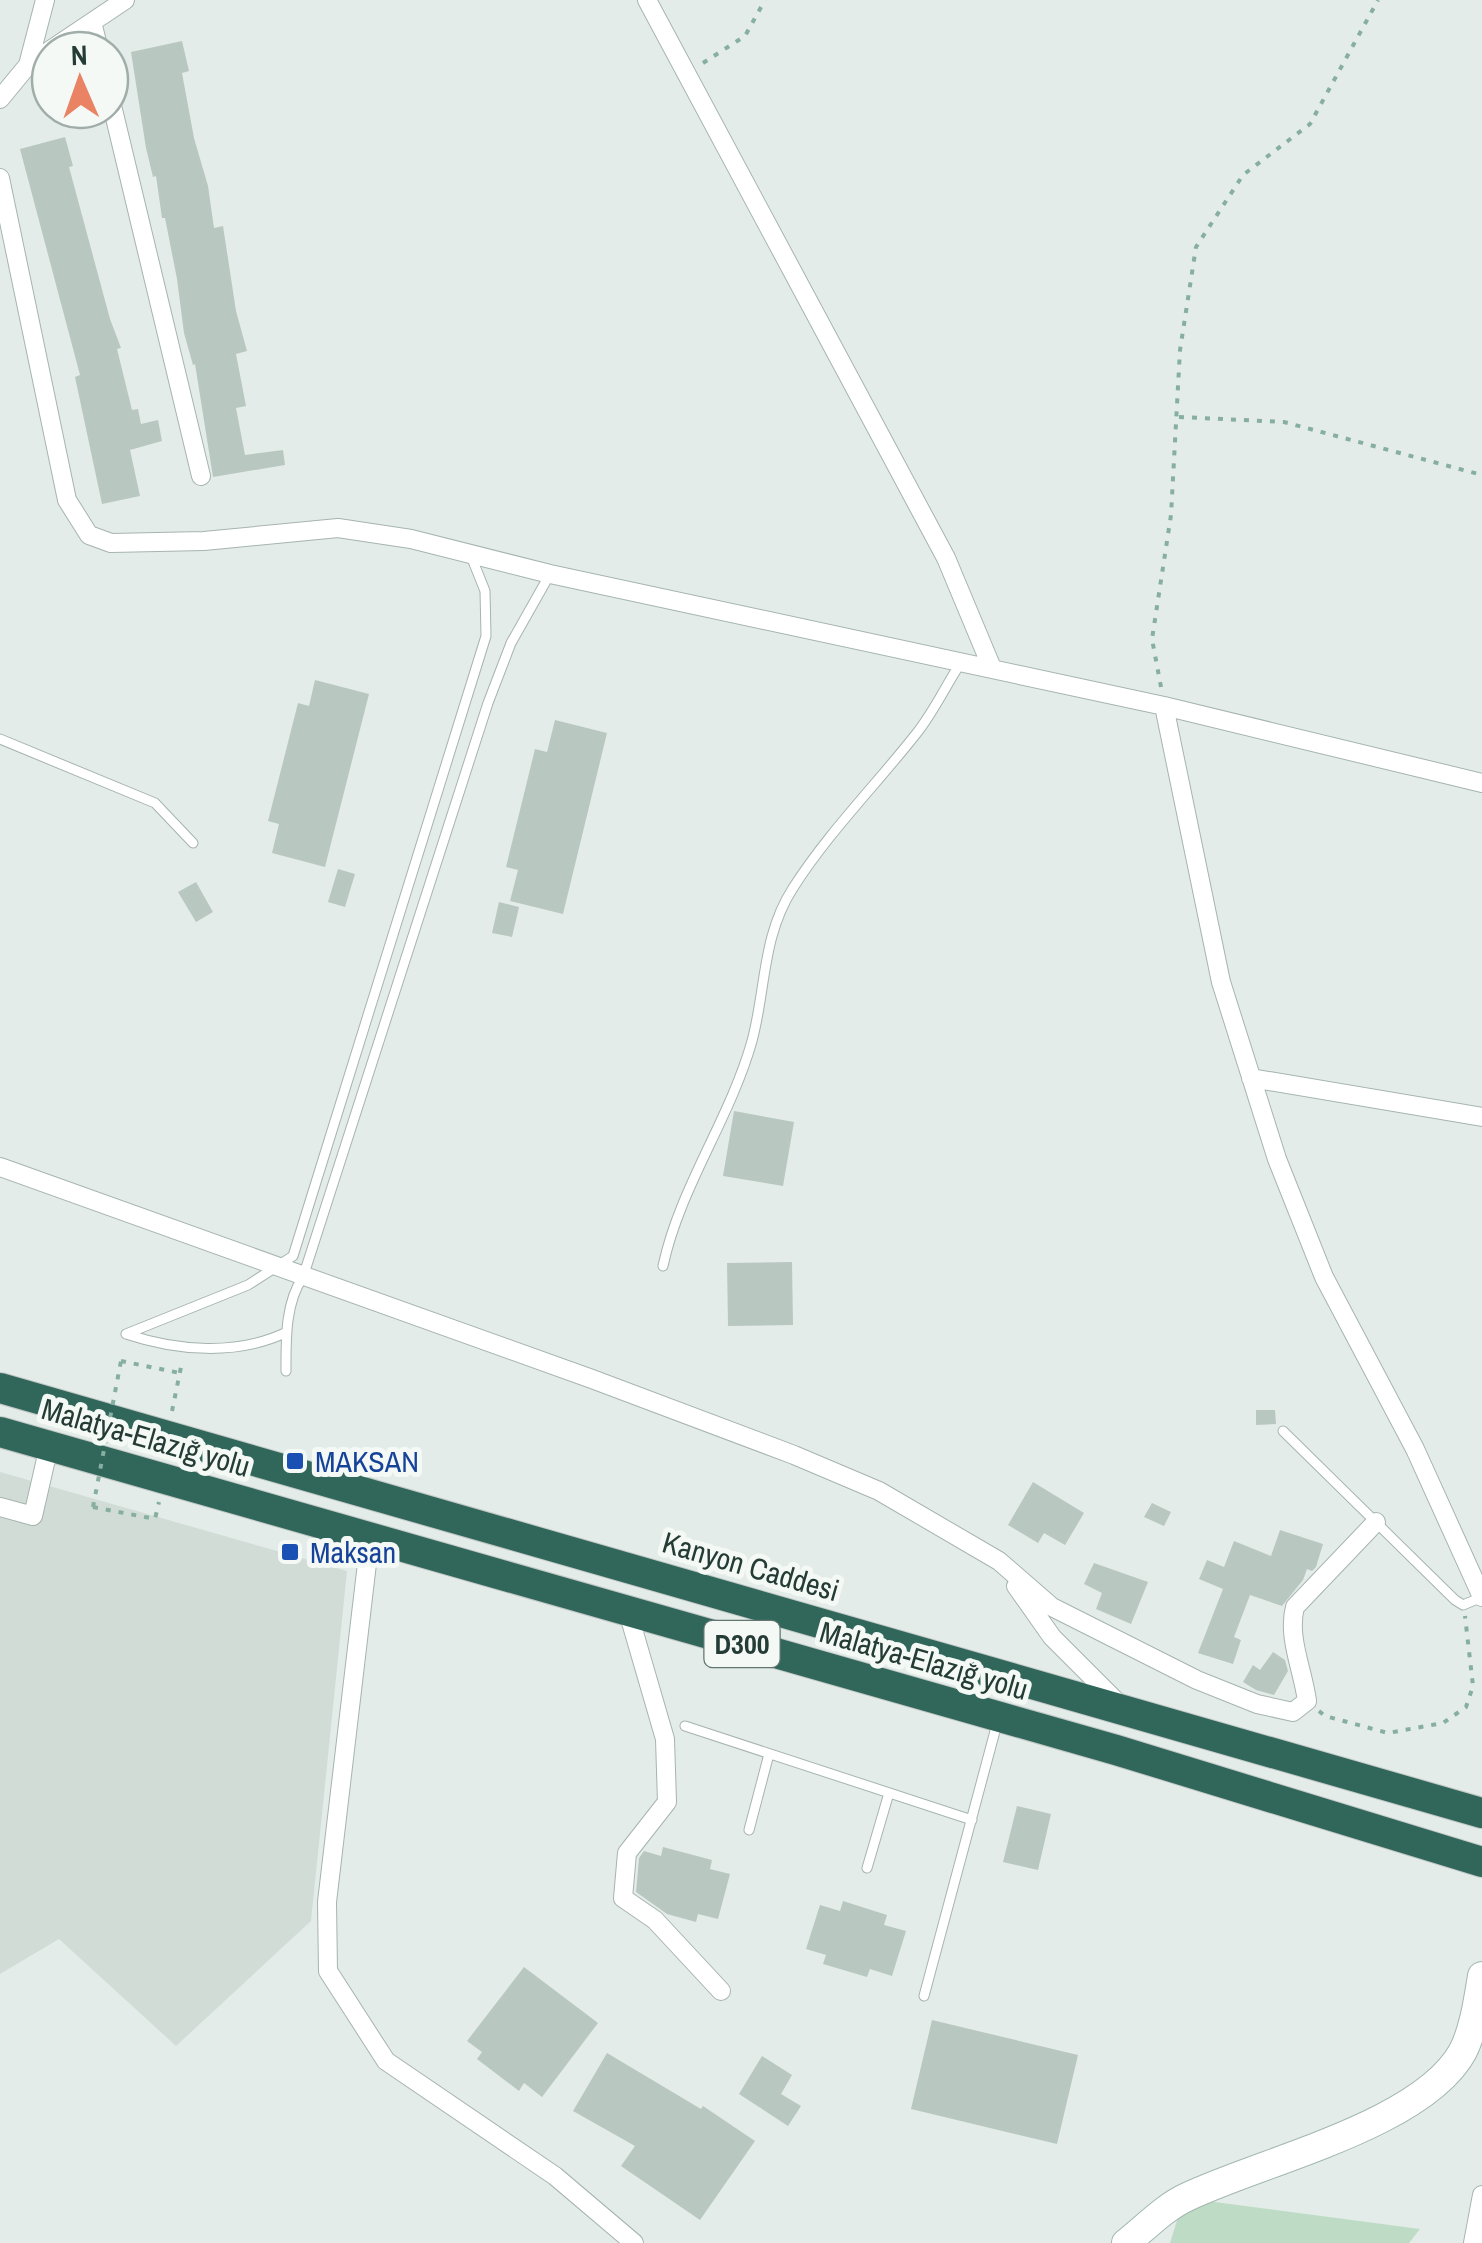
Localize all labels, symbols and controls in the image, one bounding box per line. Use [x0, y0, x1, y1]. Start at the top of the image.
north arrow [30, 30, 130, 130]
text: N [70, 36, 88, 74]
street label: Malatya-Elazığ yolu [37, 1388, 255, 1486]
place label: MAKSAN [315, 1441, 419, 1481]
marker: MAKSAN [284, 1450, 306, 1472]
street label: Kanyon Caddesi [658, 1522, 844, 1610]
place label: Maksan [310, 1532, 396, 1572]
marker: Maksan [279, 1541, 301, 1563]
street label: Malatya-Elazığ yolu [815, 1611, 1033, 1709]
road number: D300 [704, 1621, 780, 1667]

